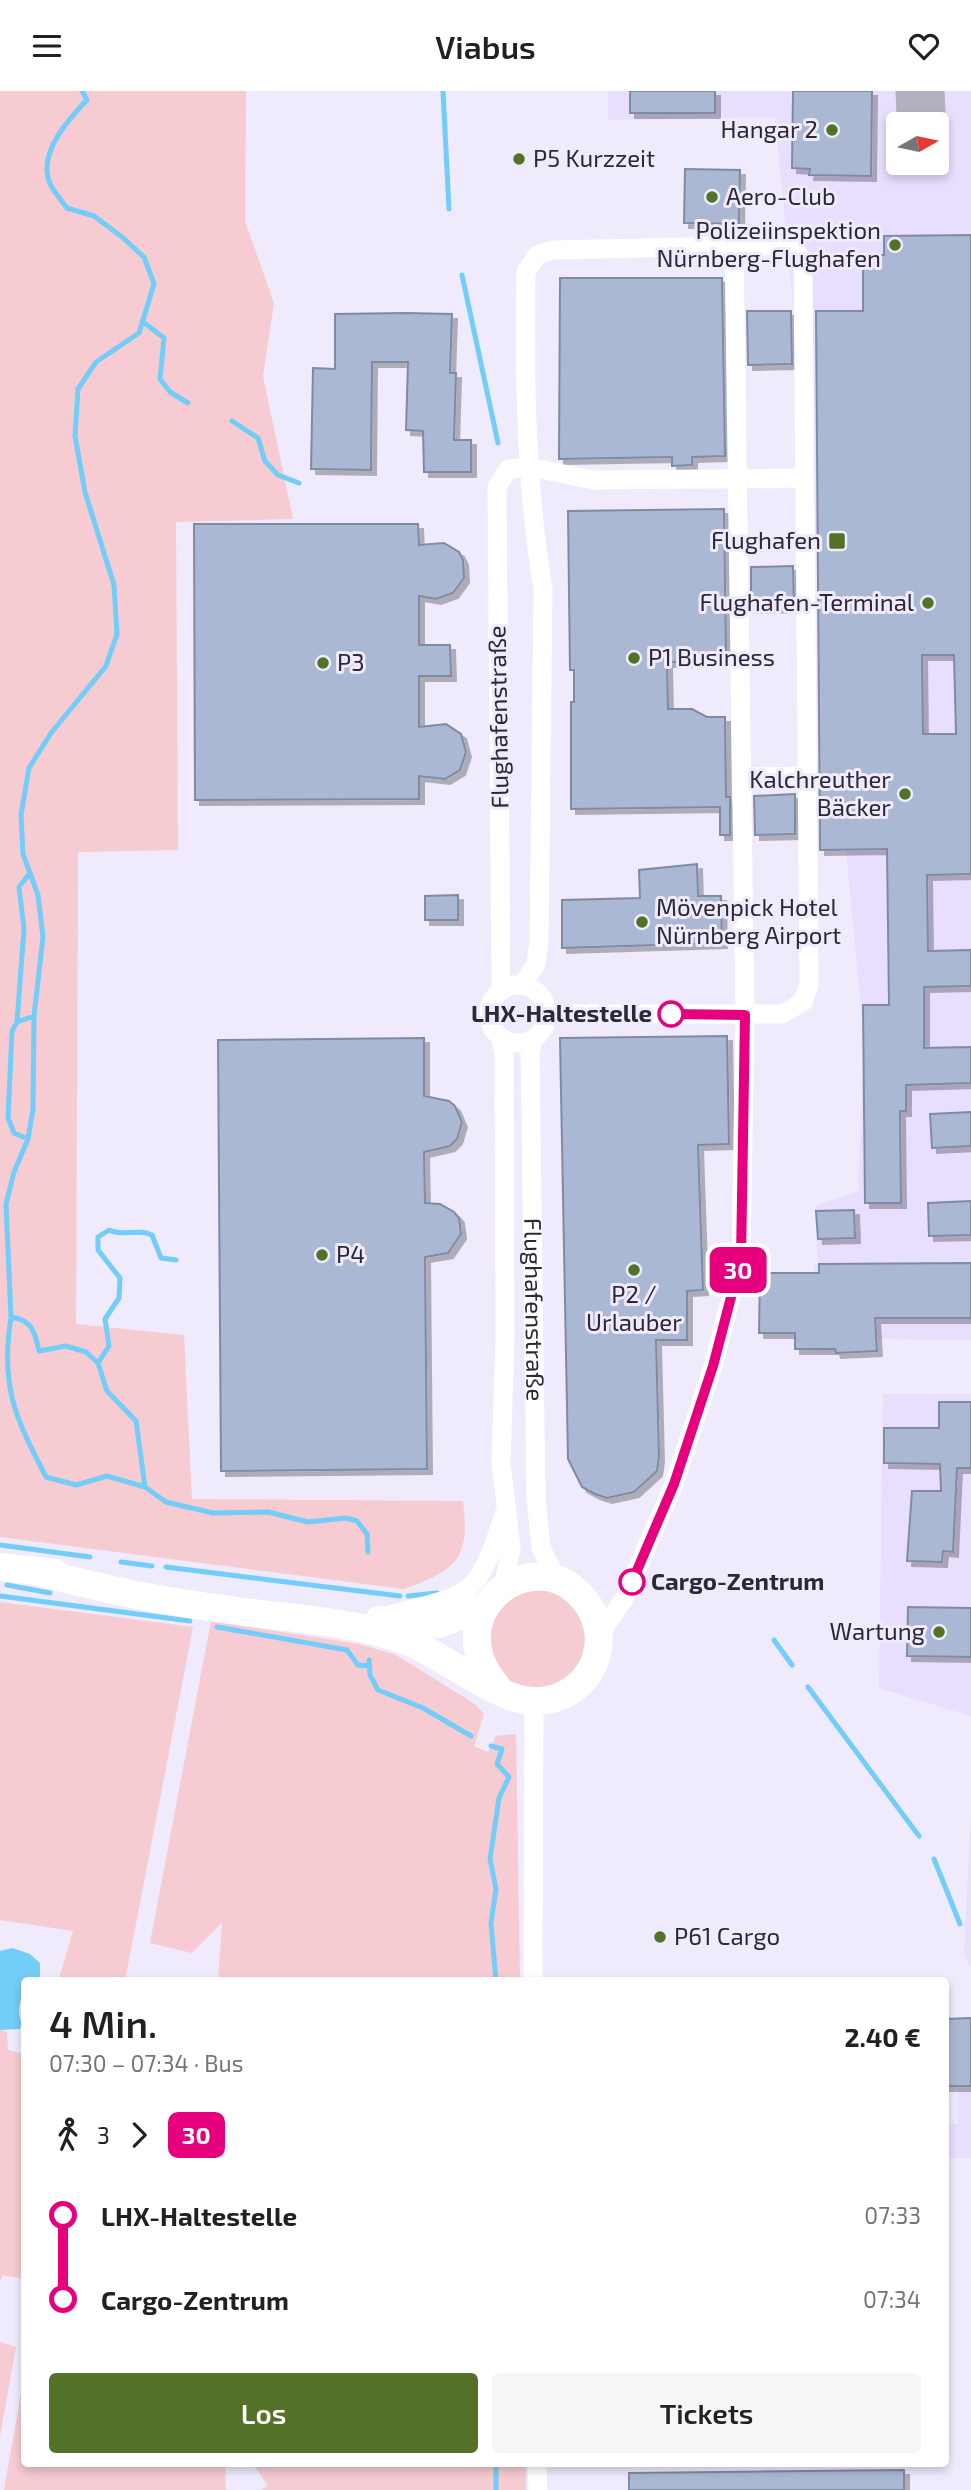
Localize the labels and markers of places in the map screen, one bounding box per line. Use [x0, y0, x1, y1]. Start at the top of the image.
place label: Hangar 2 [720, 114, 818, 143]
marker: Hangar 2 [824, 122, 840, 138]
place label: P5 Kurzzeit [533, 143, 655, 172]
marker: P5 Kurzzeit [511, 151, 527, 167]
place label: Aero-Club [726, 181, 836, 210]
marker: Aero-Club [704, 189, 720, 205]
place label: Polizeiinspektion Nürnberg-Flughafen [657, 215, 881, 272]
marker: Polizeiinspektion Nürnberg-Flughafen [887, 237, 903, 253]
place label: Flughafen [711, 525, 821, 554]
marker: Flughafen [827, 531, 847, 551]
place label: Flughafen-Terminal [700, 587, 914, 616]
marker: Flughafen-Terminal [920, 595, 936, 611]
place label: P1 Business [648, 642, 775, 671]
place label: P3 [337, 647, 365, 676]
marker: P1 Business [626, 650, 642, 666]
marker: P3 [315, 655, 331, 671]
place label: Kalchreuther Bäcker [749, 764, 891, 821]
marker: Kalchreuther Bäcker [897, 786, 913, 802]
place label: Mövenpick Hotel Nürnberg Airport [656, 892, 841, 949]
marker: Mövenpick Hotel Nürnberg Airport [634, 914, 650, 930]
place label: LHX-Haltestelle [471, 998, 652, 1027]
marker: LHX-Haltestelle [658, 1001, 684, 1027]
place label: P4 [336, 1239, 365, 1268]
marker: P4 [314, 1247, 330, 1263]
marker: P2 / Urlauber [626, 1262, 642, 1278]
place label: P2 / Urlauber [586, 1279, 682, 1336]
place label: Cargo-Zentrum [651, 1566, 824, 1595]
marker: Cargo-Zentrum [619, 1569, 645, 1595]
place label: Wartung [830, 1616, 925, 1645]
marker: Wartung [931, 1624, 947, 1640]
place label: P61 Cargo [674, 1921, 780, 1950]
marker: P61 Cargo [652, 1929, 668, 1945]

